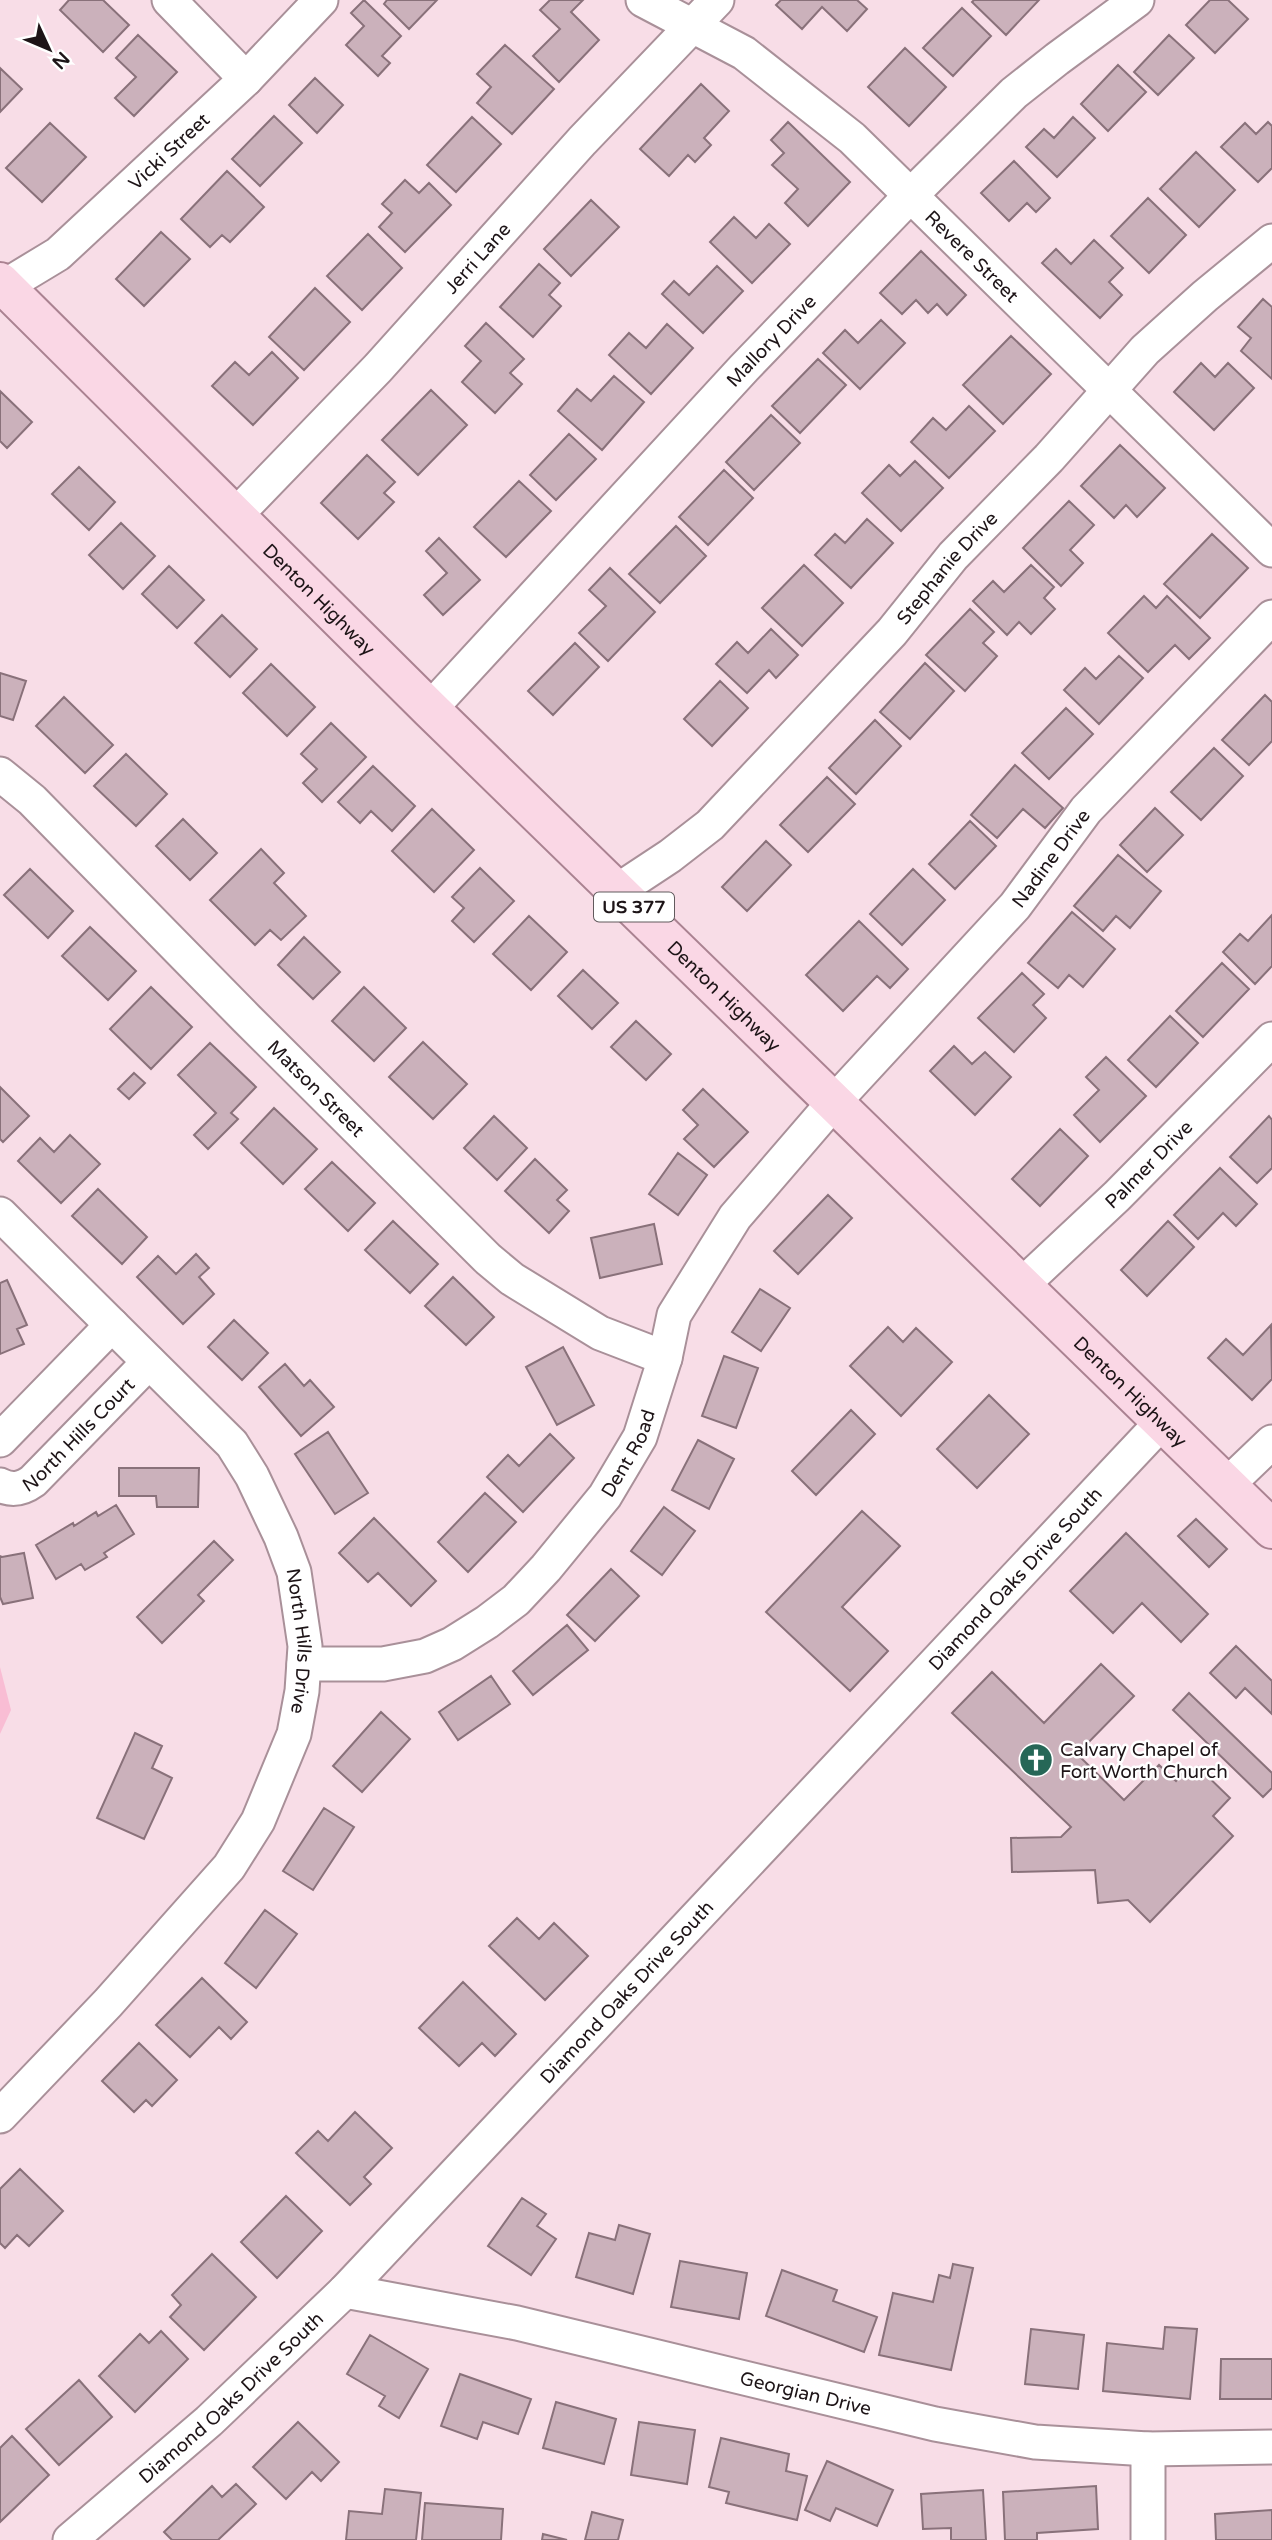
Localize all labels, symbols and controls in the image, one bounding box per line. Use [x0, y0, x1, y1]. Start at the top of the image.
north arrow [14, 14, 84, 84]
text: N [47, 47, 74, 73]
street label: Vicki Street [124, 109, 214, 195]
street label: Revere Street [920, 206, 1023, 307]
street label: Jerri Lane [440, 218, 515, 298]
street label: Mallory Drive [722, 290, 821, 392]
street label: Stephanie Drive [893, 507, 1002, 629]
street label: Denton Highway [258, 539, 379, 660]
street label: Nadine Drive [1008, 805, 1095, 912]
road number: US 377 [594, 893, 674, 922]
street label: Denton Highway [663, 937, 785, 1056]
street label: Matson Street [263, 1036, 369, 1142]
street label: Palmer Drive [1101, 1116, 1197, 1213]
street label: Denton Highway [1069, 1332, 1191, 1452]
street label: North Hills Court [19, 1374, 139, 1497]
street label: Dent Road [597, 1407, 660, 1501]
street label: Diamond Oaks Drive South [924, 1483, 1107, 1675]
street label: North Hills Drive [282, 1567, 315, 1716]
place label: Calvary Chapel of Fort Worth Church [1060, 1739, 1228, 1783]
church icon: Calvary Chapel of Fort Worth Church [1017, 1741, 1055, 1779]
street label: Diamond Oaks Drive South [536, 1896, 718, 2088]
street label: Diamond Oaks Drive South [135, 2308, 328, 2488]
street label: Georgian Drive [738, 2367, 873, 2420]

